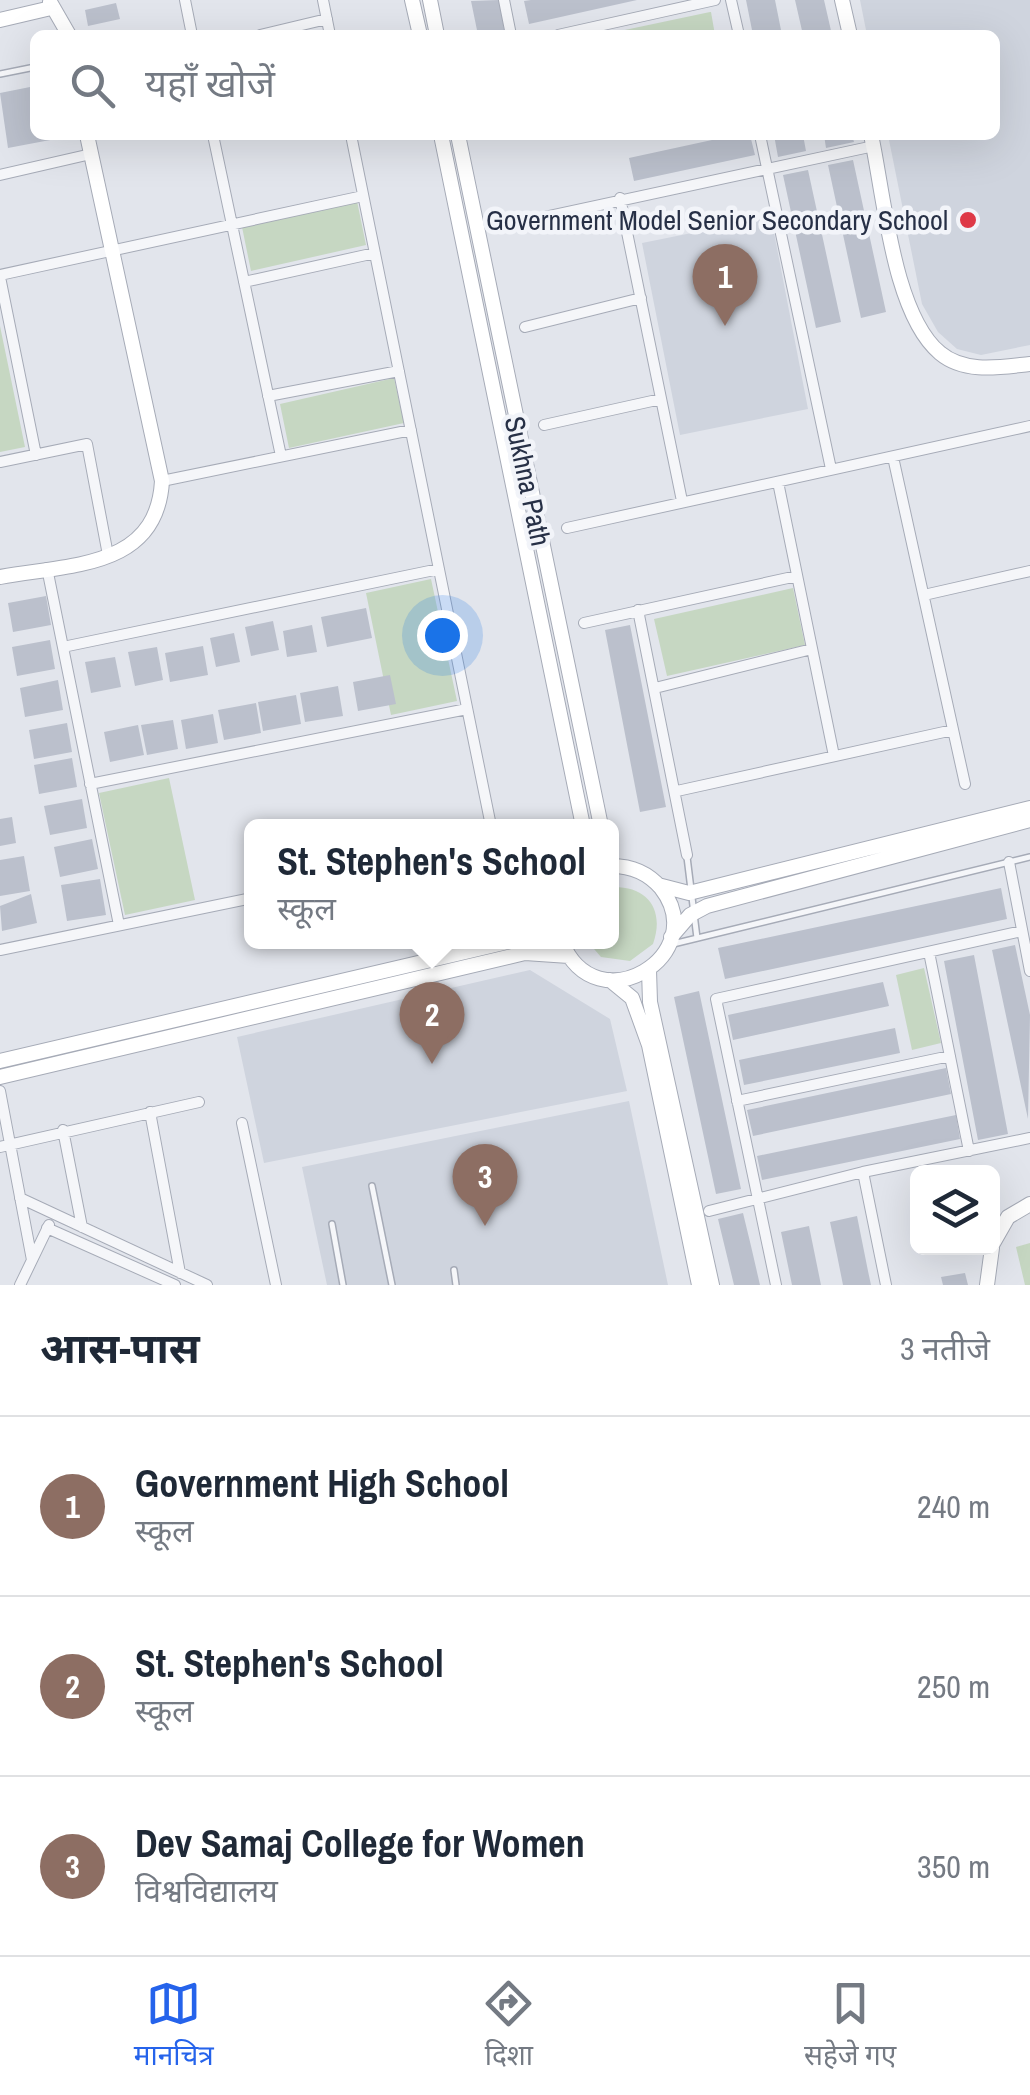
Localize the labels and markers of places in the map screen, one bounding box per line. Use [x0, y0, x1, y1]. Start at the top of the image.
place label: Government Model Senior Secondary School [486, 201, 948, 239]
marker: Government Model Senior Secondary School [957, 209, 979, 231]
pin: 1 [692, 244, 758, 326]
pin: 2 [400, 982, 464, 1064]
pin: 3 [452, 1144, 518, 1226]

